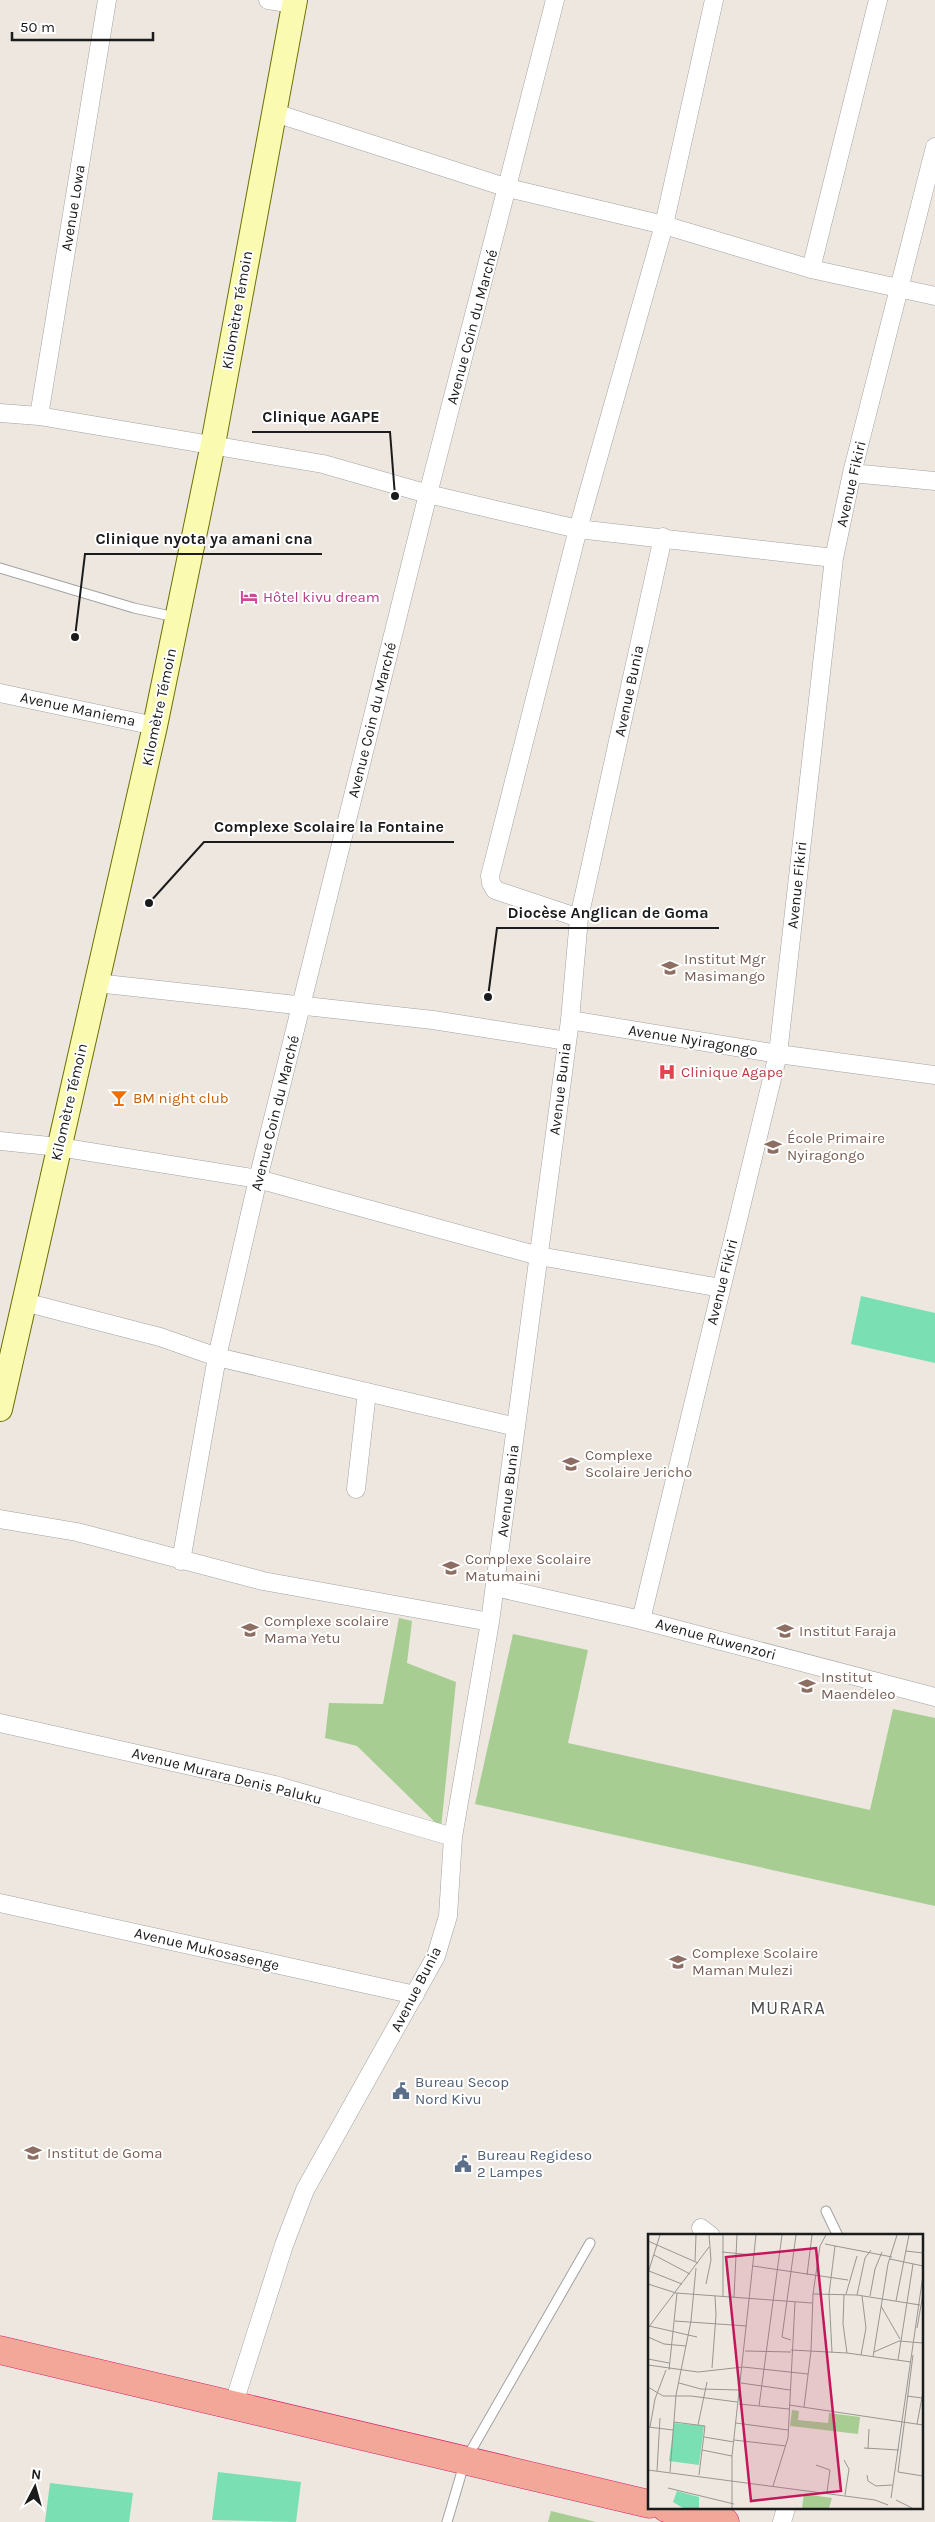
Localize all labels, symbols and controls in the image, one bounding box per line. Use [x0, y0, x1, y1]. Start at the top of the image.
scale bar [12, 10, 154, 42]
text: 50 m [20, 18, 55, 36]
street label: Avenue Lowa [57, 163, 89, 253]
street label: Avenue Coin du Marché [443, 247, 501, 407]
street label: Kilomètre Témoin [218, 249, 256, 371]
callout: Clinique AGAPE [252, 401, 390, 432]
text: Clinique AGAPE [262, 407, 380, 426]
street label: Avenue Fikiri [832, 439, 870, 529]
callout: Clinique nyota ya amani cna [85, 523, 322, 554]
text: Clinique nyota ya amani cna [95, 529, 313, 548]
hotel icon: Hôtel kivu dream [239, 587, 259, 607]
place label: Hôtel kivu dream [263, 588, 380, 606]
street label: Avenue Coin du Marché [344, 640, 400, 800]
street label: Avenue Bunia [611, 644, 647, 738]
street label: Kilomètre Témoin [138, 646, 180, 768]
street label: Avenue Maniema [19, 688, 137, 730]
callout: Complexe Scolaire la Fontaine [204, 811, 454, 842]
text: Complexe Scolaire la Fontaine [214, 817, 444, 836]
street label: Avenue Fikiri [783, 840, 811, 930]
callout: Diocèse Anglican de Goma [497, 897, 719, 928]
text: Diocèse Anglican de Goma [507, 903, 709, 922]
place label: Institut Mgr Masimango [684, 950, 766, 985]
school or university icon: Institut Mgr Masimango [660, 958, 680, 978]
street label: Avenue Nyiragongo [627, 1021, 759, 1059]
street label: Avenue Coin du Marché [247, 1033, 303, 1193]
street label: Kilomètre Témoin [47, 1042, 91, 1162]
street label: Avenue Bunia [545, 1042, 575, 1136]
hospital icon: Clinique Agape [657, 1062, 677, 1082]
place label: Clinique Agape [681, 1063, 783, 1081]
bar icon: BM night club [109, 1088, 129, 1108]
place label: BM night club [133, 1089, 229, 1107]
place label: École Primaire Nyiragongo [787, 1129, 885, 1164]
school or university icon: École Primaire Nyiragongo [763, 1137, 783, 1157]
street label: Avenue Fikiri [703, 1237, 741, 1327]
street label: Avenue Bunia [493, 1444, 523, 1538]
place label: Complexe Scolaire Jericho [585, 1446, 692, 1481]
school or university icon: Complexe Scolaire Jericho [561, 1454, 581, 1474]
place label: Complexe Scolaire Matumaini [465, 1550, 591, 1585]
school or university icon: Complexe Scolaire Matumaini [441, 1558, 461, 1578]
place label: Complexe scolaire Mama Yetu [264, 1612, 389, 1647]
street label: Avenue Ruwenzori [654, 1614, 778, 1664]
school or university icon: Complexe scolaire Mama Yetu [240, 1620, 260, 1640]
school or university icon: Institut Faraja [775, 1621, 795, 1641]
place label: Institut Faraja [799, 1622, 897, 1640]
place label: Institut Maendeleo [821, 1668, 895, 1703]
school or university icon: Institut Maendeleo [797, 1676, 817, 1696]
street label: Avenue Murara Denis Paluku [130, 1744, 324, 1808]
street label: Avenue Mukosasenge [133, 1924, 281, 1974]
street label: Avenue Bunia [387, 1943, 445, 2035]
place label: Complexe Scolaire Maman Mulezi [692, 1944, 818, 1979]
school or university icon: Complexe Scolaire Maman Mulezi [668, 1952, 688, 1972]
district label: MURARA [750, 1997, 826, 2019]
place label: Bureau Secop Nord Kivu [415, 2073, 509, 2108]
public building icon: Bureau Secop Nord Kivu [391, 2081, 411, 2101]
school or university icon: Institut de Goma [23, 2143, 43, 2163]
place label: Institut de Goma [47, 2144, 162, 2162]
place label: Bureau Regideso 2 Lampes [477, 2146, 592, 2181]
public building icon: Bureau Regideso 2 Lampes [453, 2154, 473, 2174]
inset map [648, 2234, 922, 2510]
north arrow [10, 2462, 60, 2512]
text: N [30, 2466, 42, 2484]

